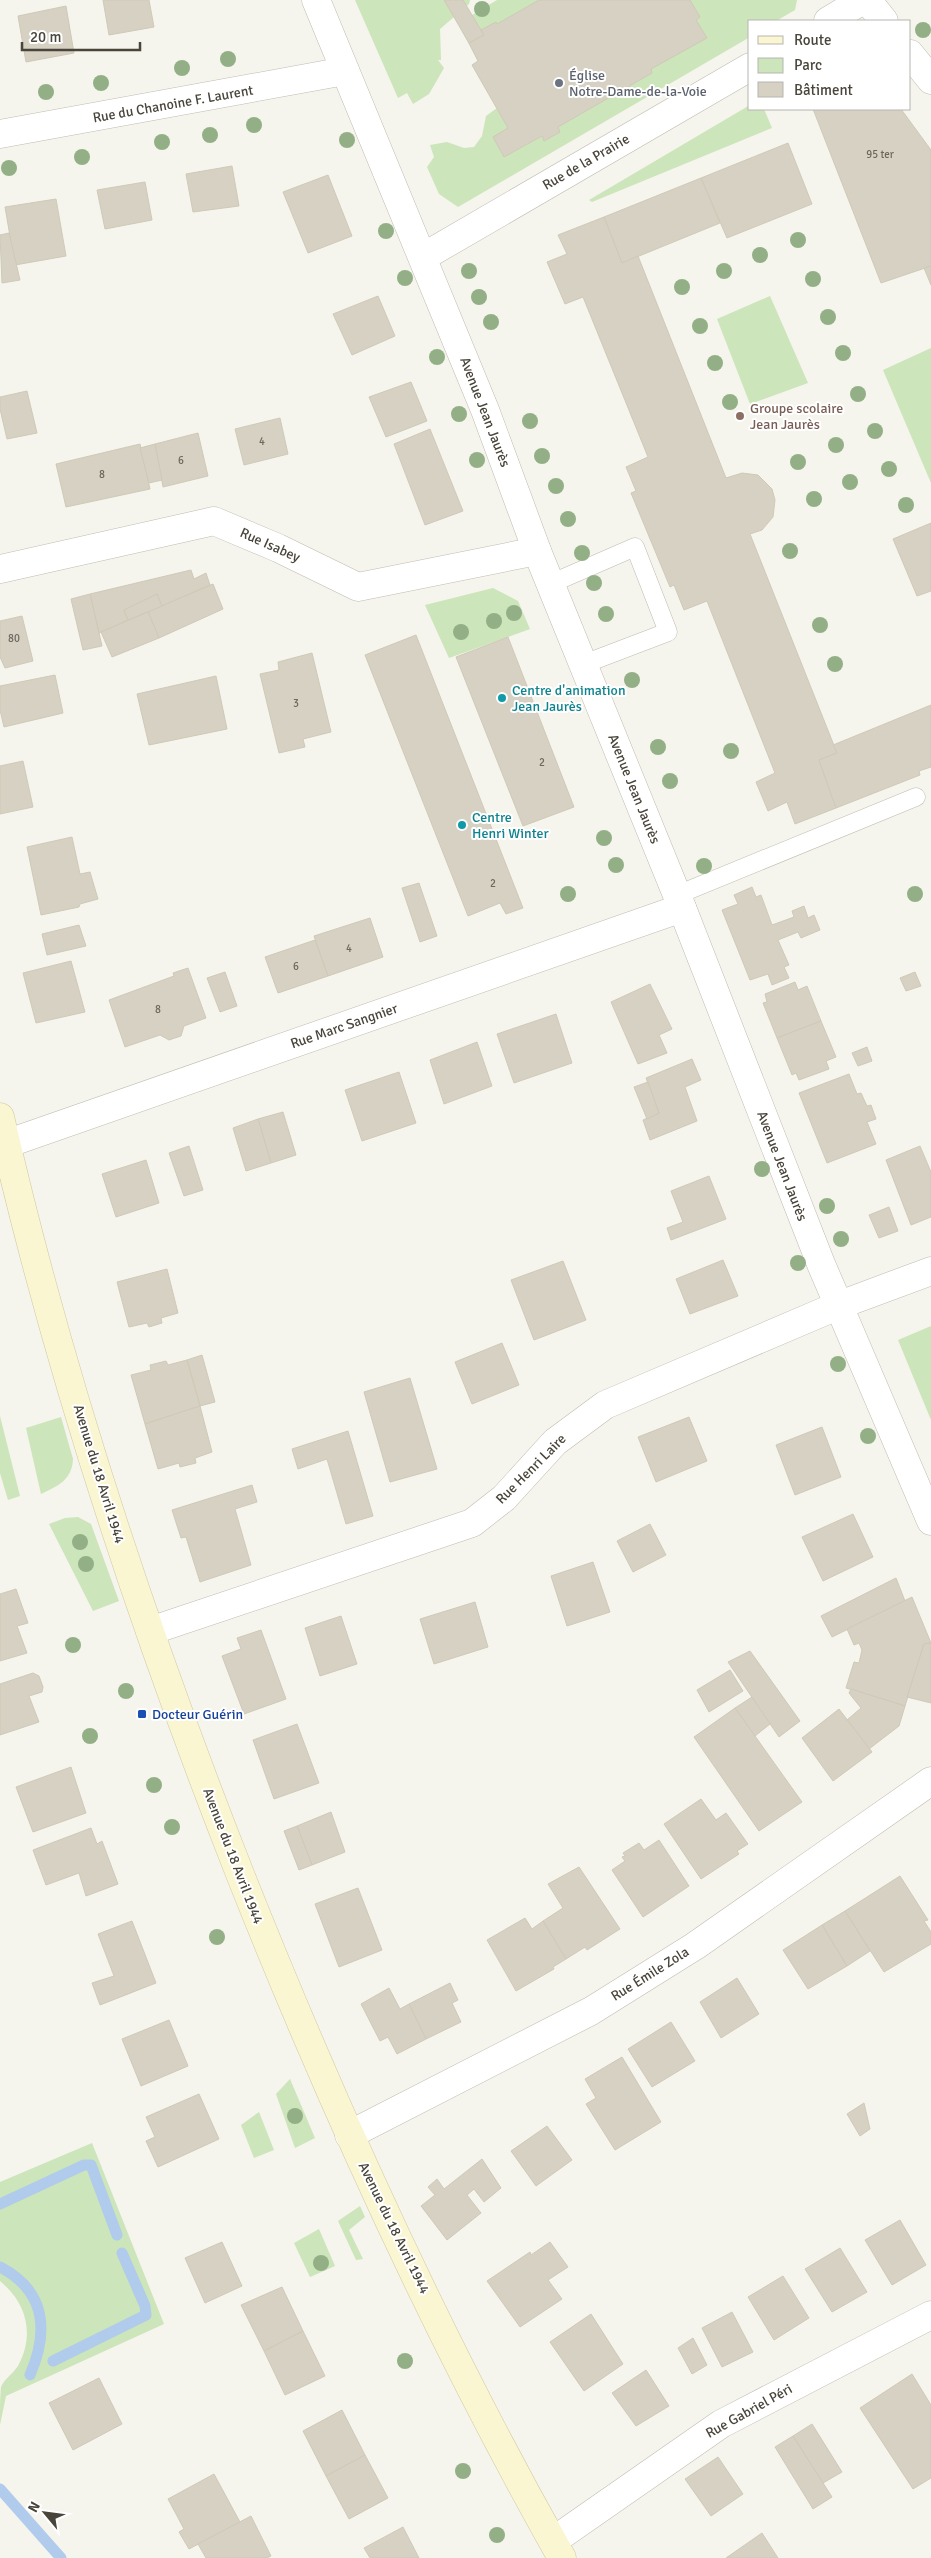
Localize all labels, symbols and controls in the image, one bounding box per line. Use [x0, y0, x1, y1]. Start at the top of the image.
scale bar [22, 20, 140, 52]
legend [748, 20, 911, 110]
text: 20 m [30, 28, 61, 46]
text: Route [794, 31, 831, 49]
text: Parc [794, 56, 822, 74]
place label: Église Notre-Dame-de-la-Voie [569, 67, 707, 100]
marker: Église Notre-Dame-de-la-Voie [553, 77, 565, 89]
street label: Rue du Chanoine F. Laurent [91, 81, 255, 126]
text: Bâtiment [794, 81, 853, 99]
street label: Rue de la Prairie [540, 130, 632, 194]
house number: 95 ter [866, 148, 894, 161]
street label: Avenue Jean Jaurès [456, 354, 514, 470]
place label: Groupe scolaire Jean Jaurès [750, 400, 843, 433]
marker: Groupe scolaire Jean Jaurès [734, 410, 746, 422]
house number: 4 [259, 435, 265, 448]
house number: 6 [178, 454, 184, 467]
house number: 8 [99, 468, 105, 481]
street label: Rue Isabey [237, 524, 303, 566]
house number: 80 [8, 632, 20, 645]
place label: Centre d'animation Jean Jaurès [512, 682, 626, 715]
marker: Centre d'animation Jean Jaurès [496, 692, 508, 704]
house number: 3 [293, 697, 299, 710]
street label: Avenue Jean Jaurès [604, 732, 664, 846]
house number: 2 [539, 756, 545, 769]
place label: Centre Henri Winter [472, 809, 549, 842]
marker: Centre Henri Winter [456, 819, 468, 831]
house number: 2 [490, 877, 496, 890]
house number: 4 [346, 942, 352, 955]
house number: 6 [293, 960, 299, 973]
street label: Rue Marc Sangnier [288, 999, 401, 1052]
house number: 8 [155, 1003, 161, 1016]
street label: Avenue Jean Jaurès [753, 1108, 811, 1224]
street label: Avenue du 18 Avril 1944 [70, 1402, 128, 1546]
street label: Rue Henri Laire [492, 1430, 570, 1508]
place label: Docteur Guérin [152, 1706, 243, 1723]
marker: Docteur Guérin [136, 1708, 148, 1720]
street label: Avenue du 18 Avril 1944 [199, 1785, 267, 1927]
street label: Rue Émile Zola [608, 1943, 692, 2005]
street label: Avenue du 18 Avril 1944 [355, 2159, 434, 2297]
street label: Rue Gabriel Péri [703, 2380, 795, 2442]
north arrow [20, 2488, 70, 2538]
text: N [24, 2499, 44, 2515]

